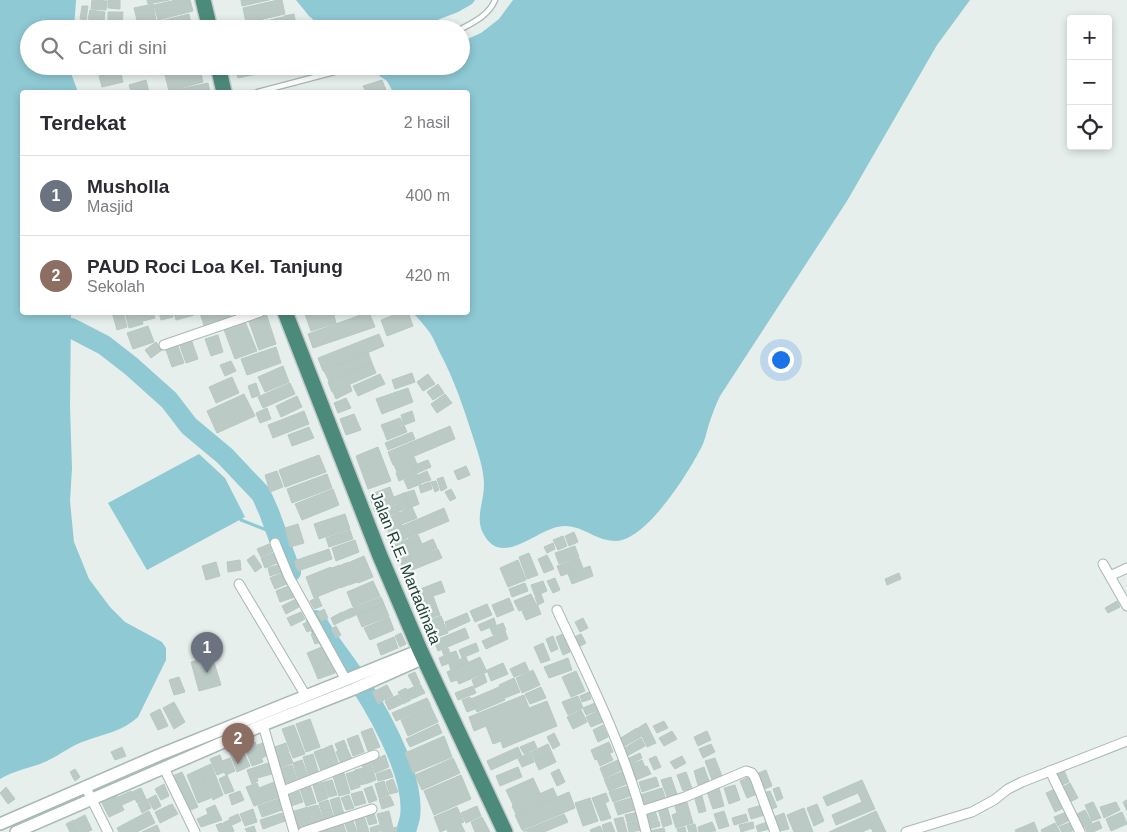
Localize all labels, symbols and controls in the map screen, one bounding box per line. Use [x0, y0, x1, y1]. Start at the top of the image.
map controls [1067, 15, 1112, 150]
button: + [1067, 15, 1112, 60]
search box [20, 20, 470, 75]
icon: search [38, 34, 66, 62]
text: Cari di sini [78, 37, 167, 58]
button: − [1067, 60, 1112, 105]
button: locate [1067, 105, 1112, 150]
text: Terdekat [40, 111, 126, 134]
text: 2 hasil [404, 114, 450, 131]
text: Musholla [87, 176, 169, 197]
text: 1 [52, 187, 60, 204]
text: 400 m [406, 187, 450, 204]
text: Masjid [87, 198, 133, 215]
text: PAUD Roci Loa Kel. Tanjung [87, 256, 343, 277]
text: 2 [52, 267, 60, 284]
text: 420 m [406, 267, 450, 284]
text: Sekolah [87, 278, 145, 295]
your location [768, 347, 794, 373]
street label: Jalan R.E. Martadinata [368, 489, 444, 647]
pin: 1 [191, 632, 223, 673]
pin: 2 [222, 723, 254, 764]

